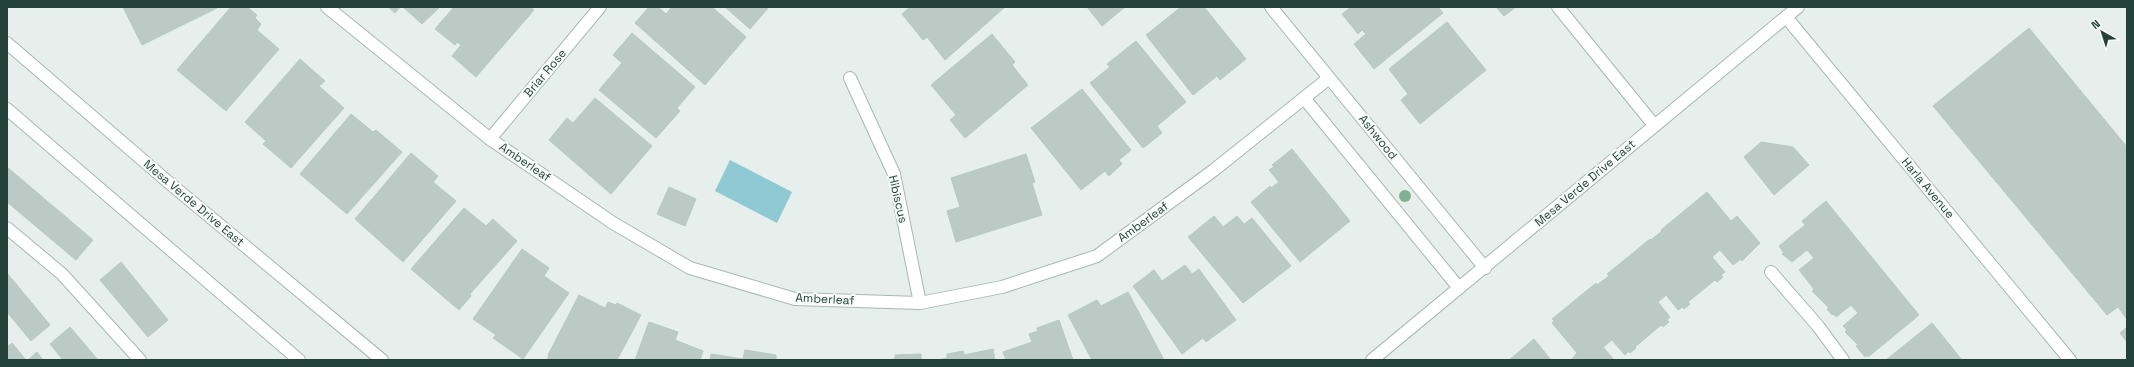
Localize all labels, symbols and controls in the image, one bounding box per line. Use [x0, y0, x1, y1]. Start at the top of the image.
north arrow [2082, 12, 2122, 52]
text: N [2088, 16, 2103, 32]
street label: Briar Rose [520, 46, 570, 100]
street label: Ashwood [1355, 111, 1401, 163]
street label: Mesa Verde Drive East [1531, 136, 1639, 230]
street label: Amberleaf [496, 139, 554, 185]
street label: Harla Avenue [1898, 154, 1958, 222]
street label: Mesa Verde Drive East [140, 156, 248, 250]
street label: Hibiscus [885, 173, 911, 225]
street label: Amberleaf [1114, 198, 1172, 246]
street label: Amberleaf [795, 289, 855, 309]

